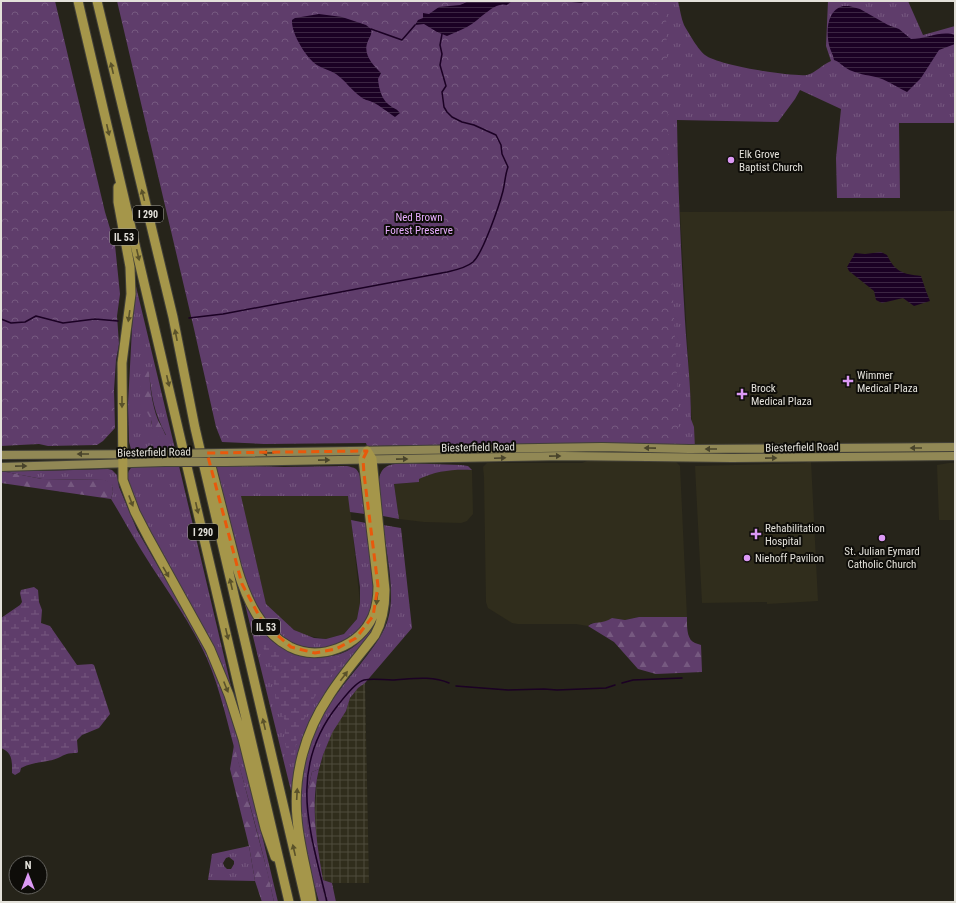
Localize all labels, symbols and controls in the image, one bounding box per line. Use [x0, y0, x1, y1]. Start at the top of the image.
one-way arrow [109, 62, 115, 75]
one-way arrow [106, 124, 112, 136]
place label: Elk Grove Baptist Church [739, 148, 803, 174]
marker: Elk Grove Baptist Church [726, 155, 736, 165]
one-way arrow [139, 189, 145, 201]
road number: I 290 [133, 206, 163, 222]
park label: Ned Brown Forest Preserve [385, 211, 453, 237]
road number: IL 53 [110, 229, 138, 245]
one-way arrow [135, 249, 141, 261]
one-way arrow [126, 310, 132, 322]
one-way arrow [173, 329, 179, 341]
place label: Wimmer Medical Plaza [857, 369, 918, 395]
one-way arrow [165, 375, 171, 387]
marker: Wimmer Medical Plaza [842, 375, 854, 387]
place label: Brock Medical Plaza [751, 382, 812, 408]
marker: Brock Medical Plaza [736, 388, 748, 400]
one-way arrow [119, 396, 125, 409]
street label: Biesterfield Road [441, 440, 515, 455]
street label: Biesterfield Road [765, 440, 839, 455]
one-way arrow [910, 444, 922, 451]
street label: Biesterfield Road [117, 445, 191, 460]
one-way arrow [643, 445, 656, 451]
one-way arrow [704, 446, 717, 452]
one-way arrow [261, 450, 274, 456]
one-way arrow [76, 451, 89, 457]
one-way arrow [549, 453, 562, 459]
one-way arrow [494, 454, 506, 461]
one-way arrow [765, 455, 778, 461]
one-way arrow [396, 456, 409, 462]
one-way arrow [318, 457, 331, 463]
one-way arrow [15, 463, 28, 469]
one-way arrow [129, 495, 135, 507]
one-way arrow [195, 502, 201, 514]
place label: Rehabilitation Hospital [765, 522, 825, 548]
road number: I 290 [188, 524, 218, 540]
marker: Rehabilitation Hospital [750, 528, 762, 540]
marker: St. Julian Eymard Catholic Church [877, 533, 887, 543]
place label: St. Julian Eymard Catholic Church [844, 545, 920, 571]
place label: Niehoff Pavilion [755, 552, 824, 565]
marker: Niehoff Pavilion [742, 553, 752, 563]
one-way arrow [163, 566, 169, 577]
one-way arrow [228, 577, 234, 590]
one-way arrow [374, 592, 380, 605]
road number: IL 53 [252, 619, 280, 635]
one-way arrow [225, 628, 231, 641]
one-way arrow [340, 671, 348, 682]
one-way arrow [223, 681, 229, 693]
one-way arrow [261, 718, 267, 730]
one-way arrow [293, 788, 300, 800]
one-way arrow [291, 844, 297, 856]
north arrow [8, 855, 48, 895]
text: N [25, 859, 32, 872]

